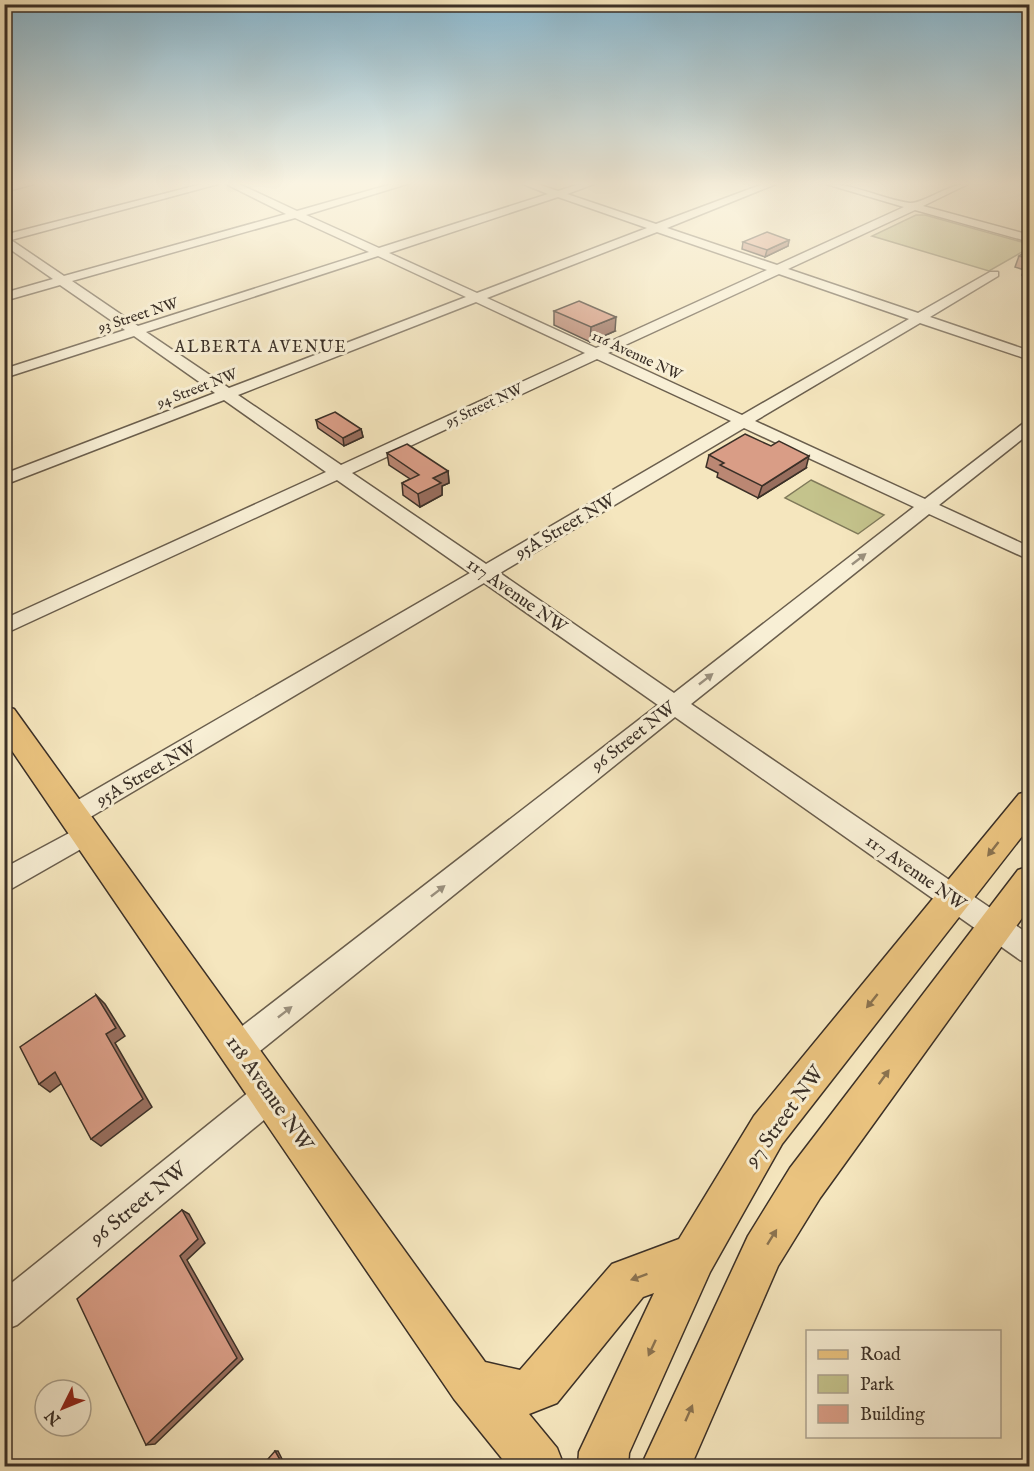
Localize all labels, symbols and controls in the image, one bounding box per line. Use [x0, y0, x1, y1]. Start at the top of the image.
street label: 93 Street NW [95, 293, 181, 338]
street label: 116 Avenue NW [589, 326, 685, 385]
district label: ALBERTA AVENUE [174, 338, 347, 358]
street label: 94 Street NW [153, 364, 241, 413]
street label: 95 Street NW [442, 379, 526, 432]
street label: 95A Street NW [511, 489, 621, 566]
street label: 117 Avenue NW [461, 553, 572, 640]
one-way arrow [852, 553, 867, 565]
one-way arrow [698, 673, 713, 685]
street label: 96 Street NW [586, 697, 681, 778]
street label: 95A Street NW [92, 736, 202, 813]
street label: 117 Avenue NW [860, 830, 971, 917]
one-way arrow [988, 841, 1000, 856]
one-way arrow [430, 886, 445, 898]
one-way arrow [865, 993, 878, 1009]
one-way arrow [277, 1006, 292, 1018]
street label: 118 Avenue NW [219, 1031, 319, 1158]
street label: 97 Street NW [739, 1060, 832, 1174]
one-way arrow [878, 1069, 890, 1085]
street label: 96 Street NW [84, 1156, 194, 1252]
one-way arrow [767, 1229, 778, 1245]
one-way arrow [629, 1272, 647, 1282]
legend [806, 1330, 1001, 1438]
one-way arrow [647, 1339, 656, 1356]
text: Road [860, 1344, 901, 1367]
text: Park [860, 1374, 895, 1397]
north arrow [33, 1378, 93, 1438]
one-way arrow [685, 1404, 695, 1422]
text: Building [860, 1404, 925, 1427]
text: N [41, 1405, 66, 1429]

